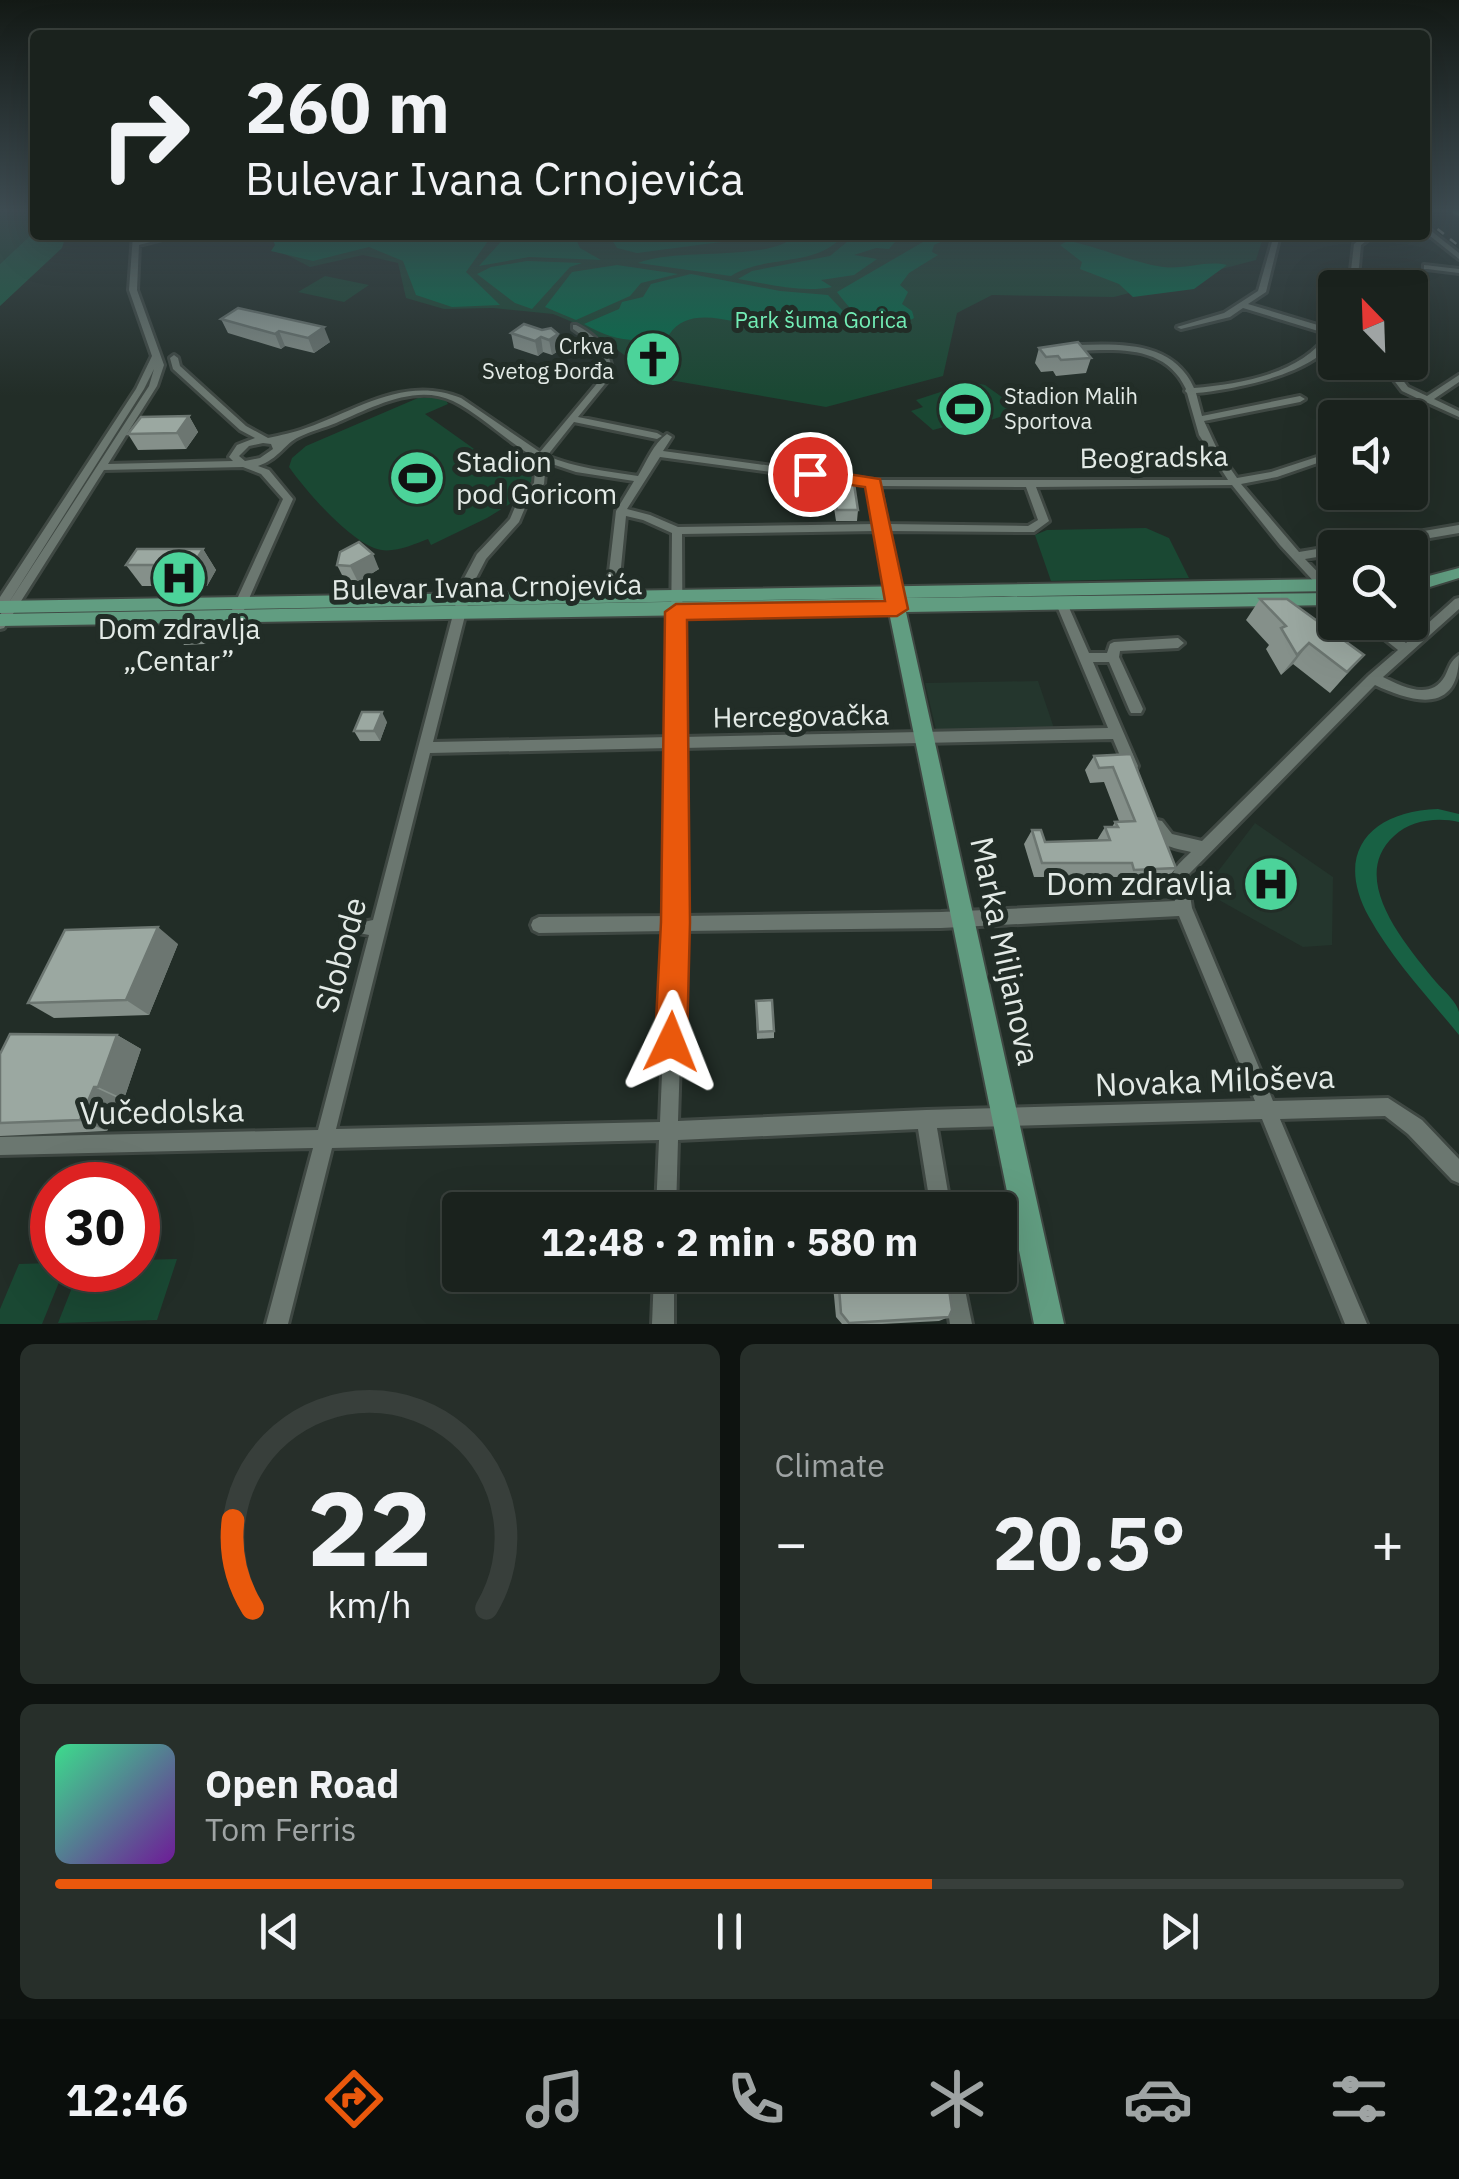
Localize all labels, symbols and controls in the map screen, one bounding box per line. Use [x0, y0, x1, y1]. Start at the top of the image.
text: 260 m [245, 61, 450, 152]
icon: right [80, 70, 210, 200]
text: Bulevar Ivana Crnojevića [245, 149, 744, 207]
north arrow [1318, 270, 1428, 380]
map controls [1318, 270, 1428, 640]
park label: Park šuma Gorica [734, 305, 908, 334]
church icon: Crkva Svetog Đorđa [623, 329, 683, 389]
place label: Crkva Svetog Đorđa [482, 331, 614, 385]
sports icon: Stadion Malih Sportova [935, 379, 995, 439]
place label: Stadion Malih Sportova [1004, 381, 1138, 435]
button: sound [1318, 400, 1428, 510]
pin [768, 432, 853, 517]
street label: Beogradska [1079, 437, 1229, 476]
place label: Stadion pod Goricom [456, 443, 617, 512]
icon: arrive [783, 447, 838, 502]
sports icon: Stadion pod Goricom [387, 448, 447, 508]
button: search [1318, 530, 1428, 640]
hospital icon: Dom zdravlja „Centar” [149, 548, 209, 608]
street label: Bulevar Ivana Crnojevića [331, 565, 643, 608]
place label: Dom zdravlja „Centar” [98, 610, 260, 679]
street label: Hercegovačka [712, 695, 890, 736]
street label: Marka Miljanova [961, 833, 1051, 1069]
hospital icon: Dom zdravlja [1241, 854, 1301, 914]
place label: Dom zdravlja [1046, 862, 1232, 904]
street label: Slobode [305, 892, 376, 1017]
position arrow [619, 990, 723, 1094]
street label: Novaka Miloševa [1094, 1055, 1336, 1105]
street label: Vučedolska [79, 1089, 245, 1133]
speed limit sign: 30 [30, 1162, 160, 1292]
text: 12:48 · 2 min · 580 m [541, 1217, 918, 1266]
text: Climate [775, 1444, 885, 1486]
text: 22 [307, 1459, 432, 1595]
text: 20.5° [992, 1493, 1186, 1591]
text: − [775, 1507, 808, 1578]
text: + [1371, 1507, 1404, 1578]
text: km/h [328, 1581, 412, 1628]
text: Open Road [205, 1759, 399, 1808]
text: Tom Ferris [205, 1808, 356, 1850]
icon: previous [252, 1904, 307, 1959]
icon: pause [702, 1904, 757, 1959]
icon: next [1152, 1904, 1207, 1959]
icon: directions [319, 2064, 389, 2134]
icon: music [520, 2064, 590, 2134]
icon: phone [721, 2064, 791, 2134]
icon: climate [922, 2064, 992, 2134]
icon: car [1123, 2064, 1193, 2134]
icon: filters [1324, 2064, 1394, 2134]
text: 12:46 [65, 2070, 188, 2128]

